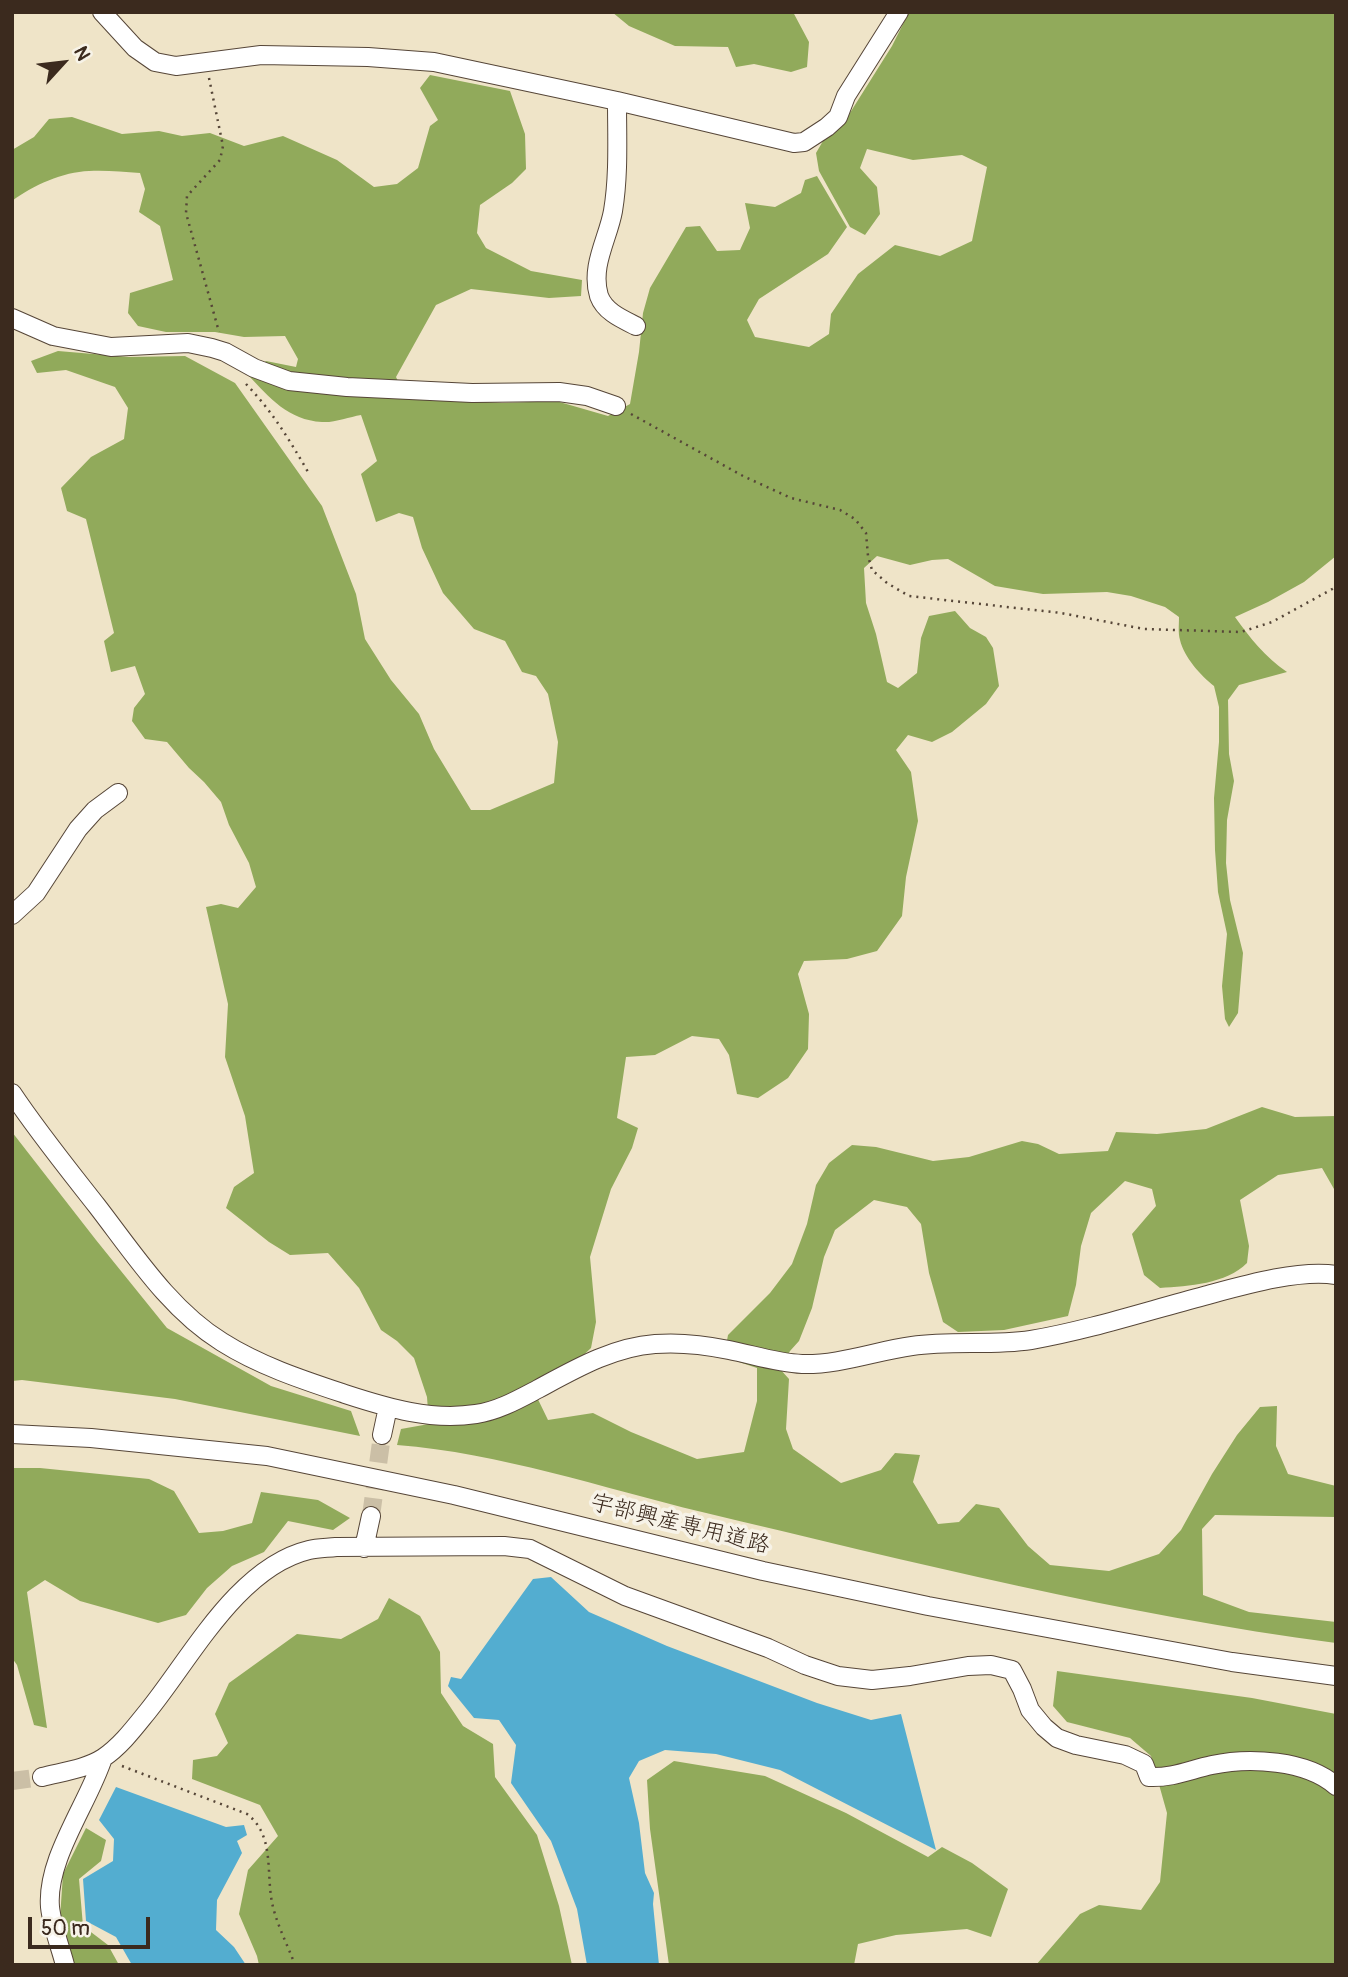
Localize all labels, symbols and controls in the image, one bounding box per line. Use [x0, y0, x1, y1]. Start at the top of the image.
north arrow [28, 28, 98, 98]
text: N [68, 42, 95, 65]
street label: 宇部興産専用道路 [587, 1489, 773, 1561]
scale bar [32, 1904, 154, 1948]
text: 50 m [41, 1915, 90, 1942]

